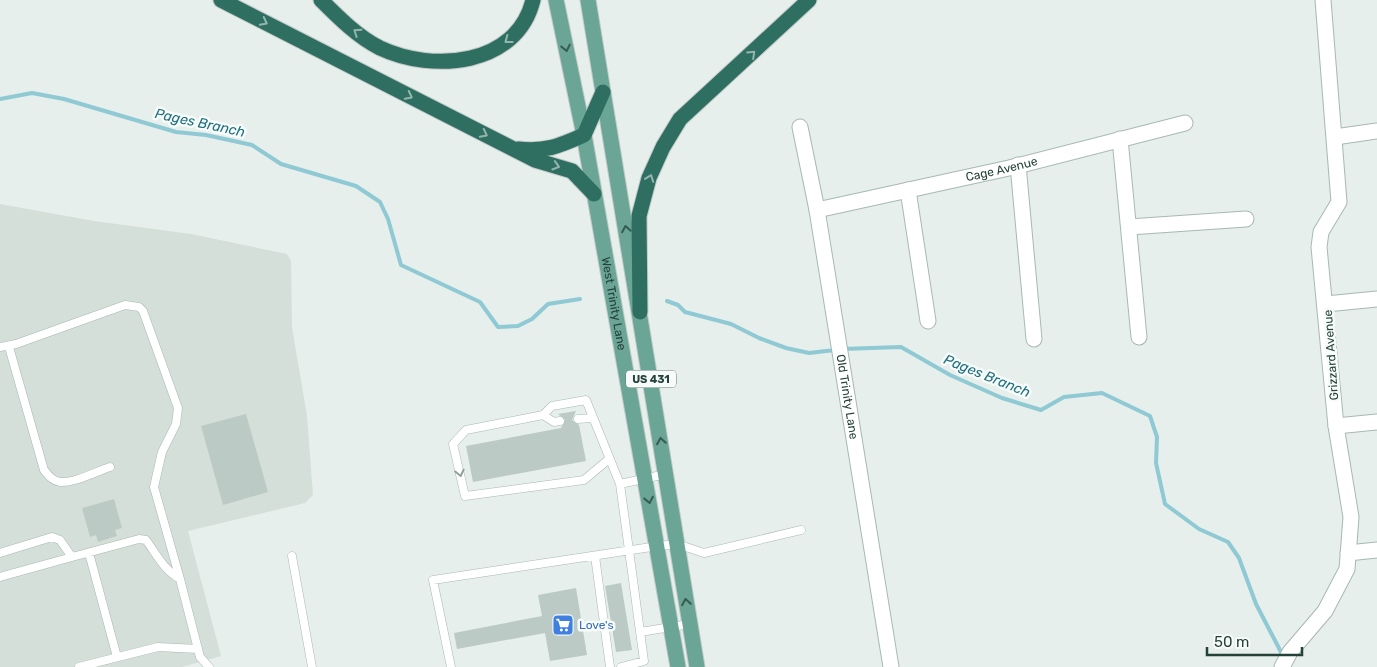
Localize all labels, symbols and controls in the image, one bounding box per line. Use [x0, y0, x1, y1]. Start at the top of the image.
one-way arrow [259, 16, 268, 26]
one-way arrow [354, 29, 363, 38]
one-way arrow [505, 34, 514, 42]
one-way arrow [560, 43, 570, 52]
one-way arrow [746, 51, 755, 60]
one-way arrow [404, 90, 413, 100]
water label: Pages Branch [153, 105, 247, 141]
one-way arrow [479, 128, 488, 138]
street label: Cage Avenue [964, 154, 1039, 184]
one-way arrow [552, 161, 560, 171]
one-way arrow [644, 174, 654, 182]
one-way arrow [622, 225, 632, 233]
street label: West Trinity Lane [599, 256, 629, 352]
street label: Grizzard Avenue [1321, 309, 1341, 401]
water label: Pages Branch [941, 351, 1033, 401]
street label: Old Trinity Lane [833, 353, 861, 441]
road number: US 431 [626, 370, 676, 388]
one-way arrow [657, 437, 667, 445]
one-way arrow [454, 469, 465, 478]
one-way arrow [643, 496, 654, 504]
one-way arrow [682, 597, 692, 606]
supermarket icon: Love's [551, 613, 575, 637]
place label: Love's [579, 618, 614, 632]
scale bar [1207, 624, 1302, 656]
text: 50 m [1214, 633, 1249, 651]

